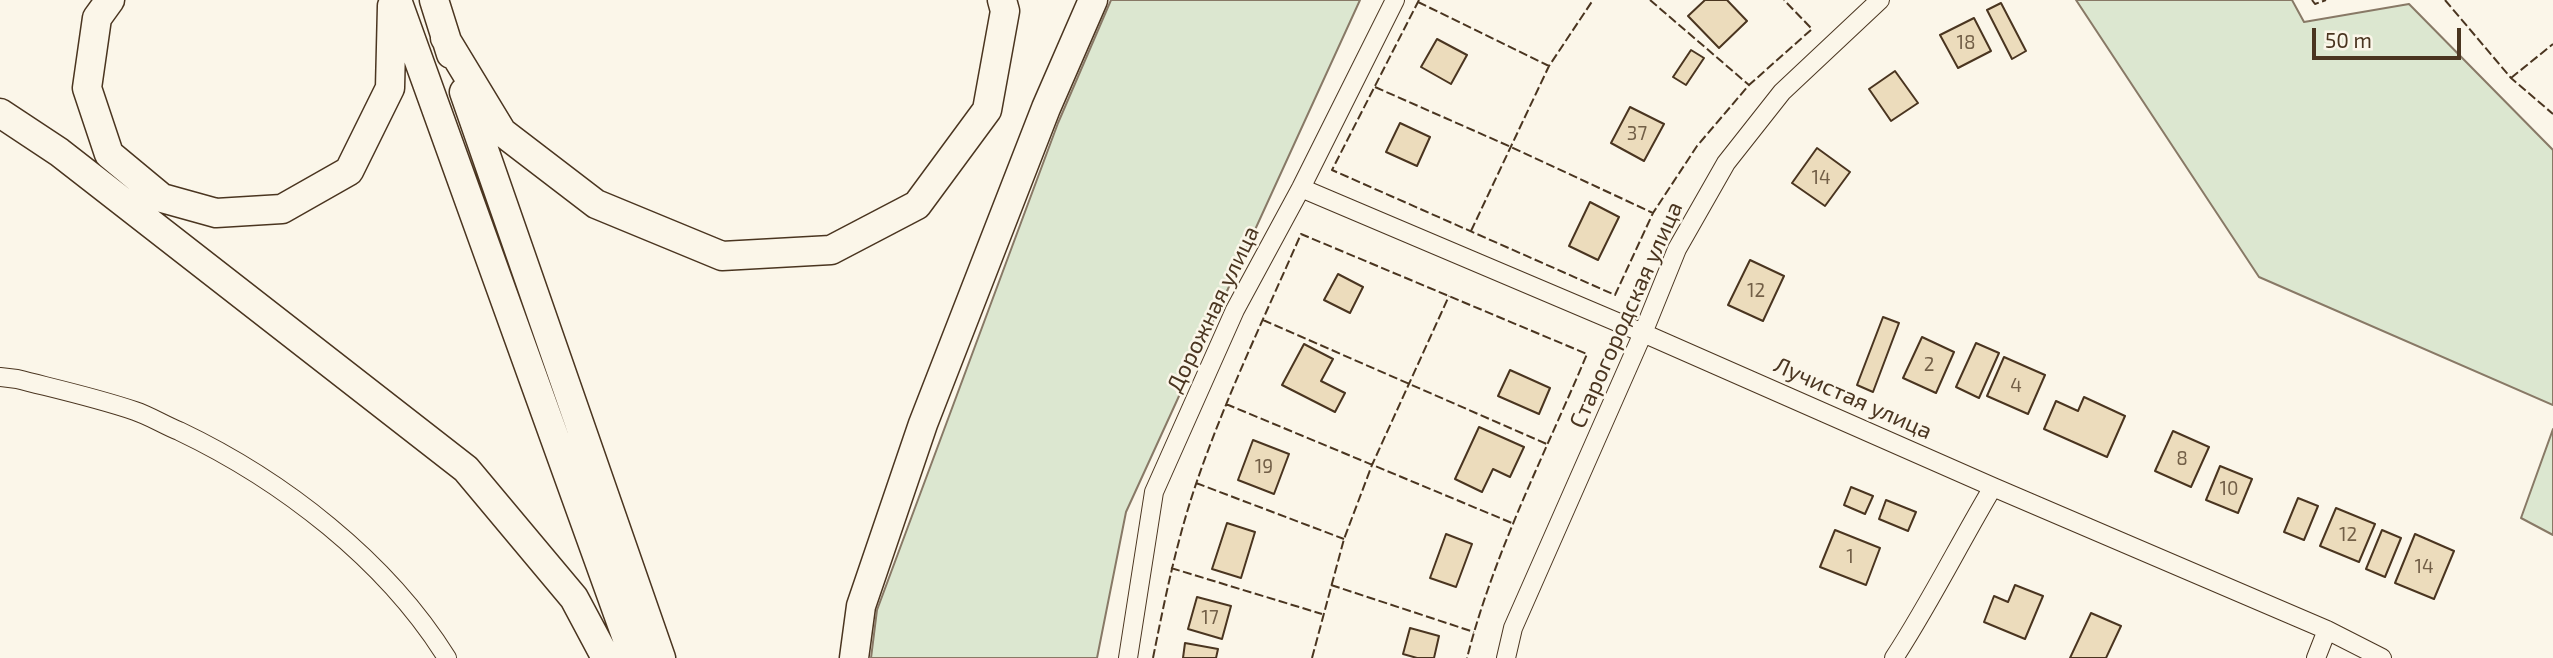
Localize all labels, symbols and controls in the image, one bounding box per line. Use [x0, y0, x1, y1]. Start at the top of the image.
scale bar [2315, 14, 2464, 58]
text: 50 m [2325, 27, 2372, 52]
house number: 18 [1956, 32, 1976, 54]
house number: 37 [1627, 123, 1647, 145]
house number: 14 [1811, 167, 1831, 189]
street label: Старогородская улица [1564, 197, 1688, 433]
street label: Дорожная улица [1161, 221, 1265, 397]
house number: 12 [1747, 280, 1765, 302]
street label: Лучистая улица [1770, 351, 1936, 445]
house number: 2 [1924, 354, 1934, 376]
house number: 4 [2010, 375, 2022, 397]
house number: 8 [2176, 448, 2188, 470]
house number: 19 [1255, 456, 1273, 478]
house number: 10 [2219, 478, 2239, 500]
house number: 12 [2339, 524, 2357, 546]
house number: 1 [1846, 546, 1854, 568]
house number: 14 [2414, 556, 2434, 578]
house number: 17 [1201, 607, 1219, 629]

